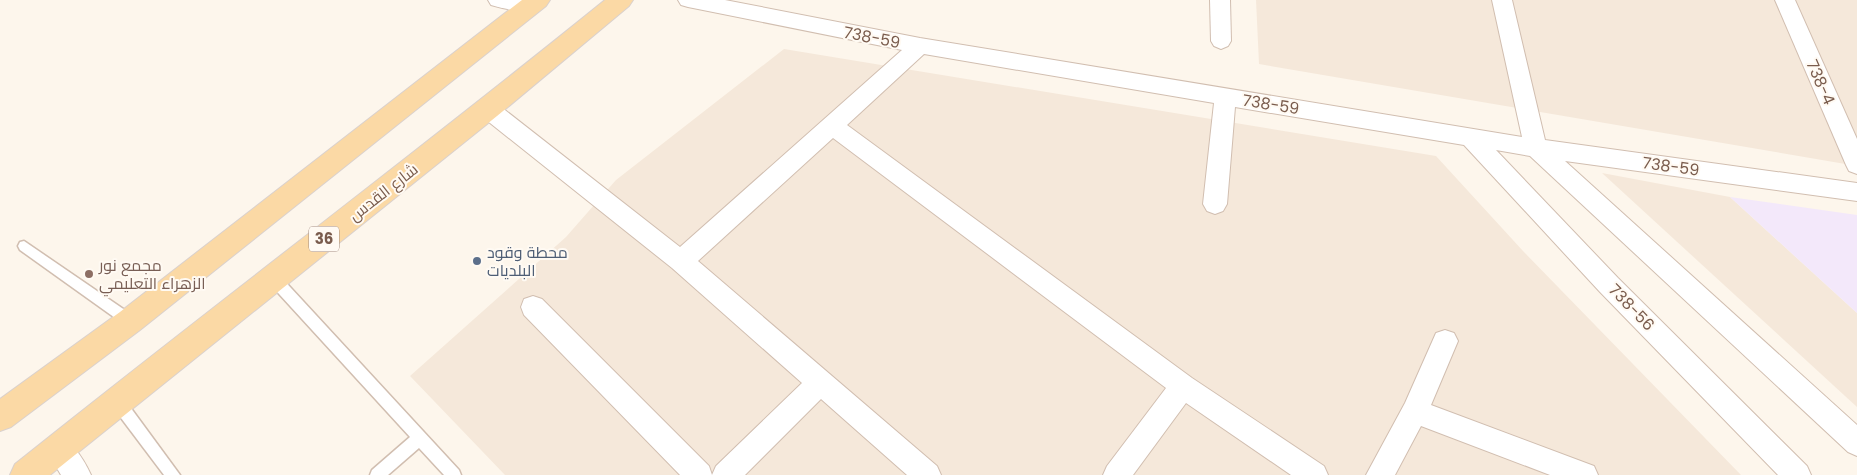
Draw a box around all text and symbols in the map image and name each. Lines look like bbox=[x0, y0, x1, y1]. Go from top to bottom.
street label: 738-59 bbox=[842, 21, 902, 54]
street label: 738-4 bbox=[1800, 56, 1841, 108]
street label: 738-59 bbox=[1241, 89, 1301, 120]
street label: 738-59 bbox=[1641, 151, 1701, 182]
street label: شارع القدس bbox=[344, 158, 423, 227]
road number: 36 bbox=[309, 226, 339, 252]
place label: محطة وقود البلديات bbox=[487, 241, 568, 282]
place label: مجمع نور الزهراء التعليمي bbox=[98, 254, 205, 297]
marker: محطة وقود البلديات bbox=[471, 255, 483, 267]
marker: مجمع نور الزهراء التعليمي bbox=[83, 268, 95, 280]
street label: 738-56 bbox=[1603, 279, 1660, 336]

